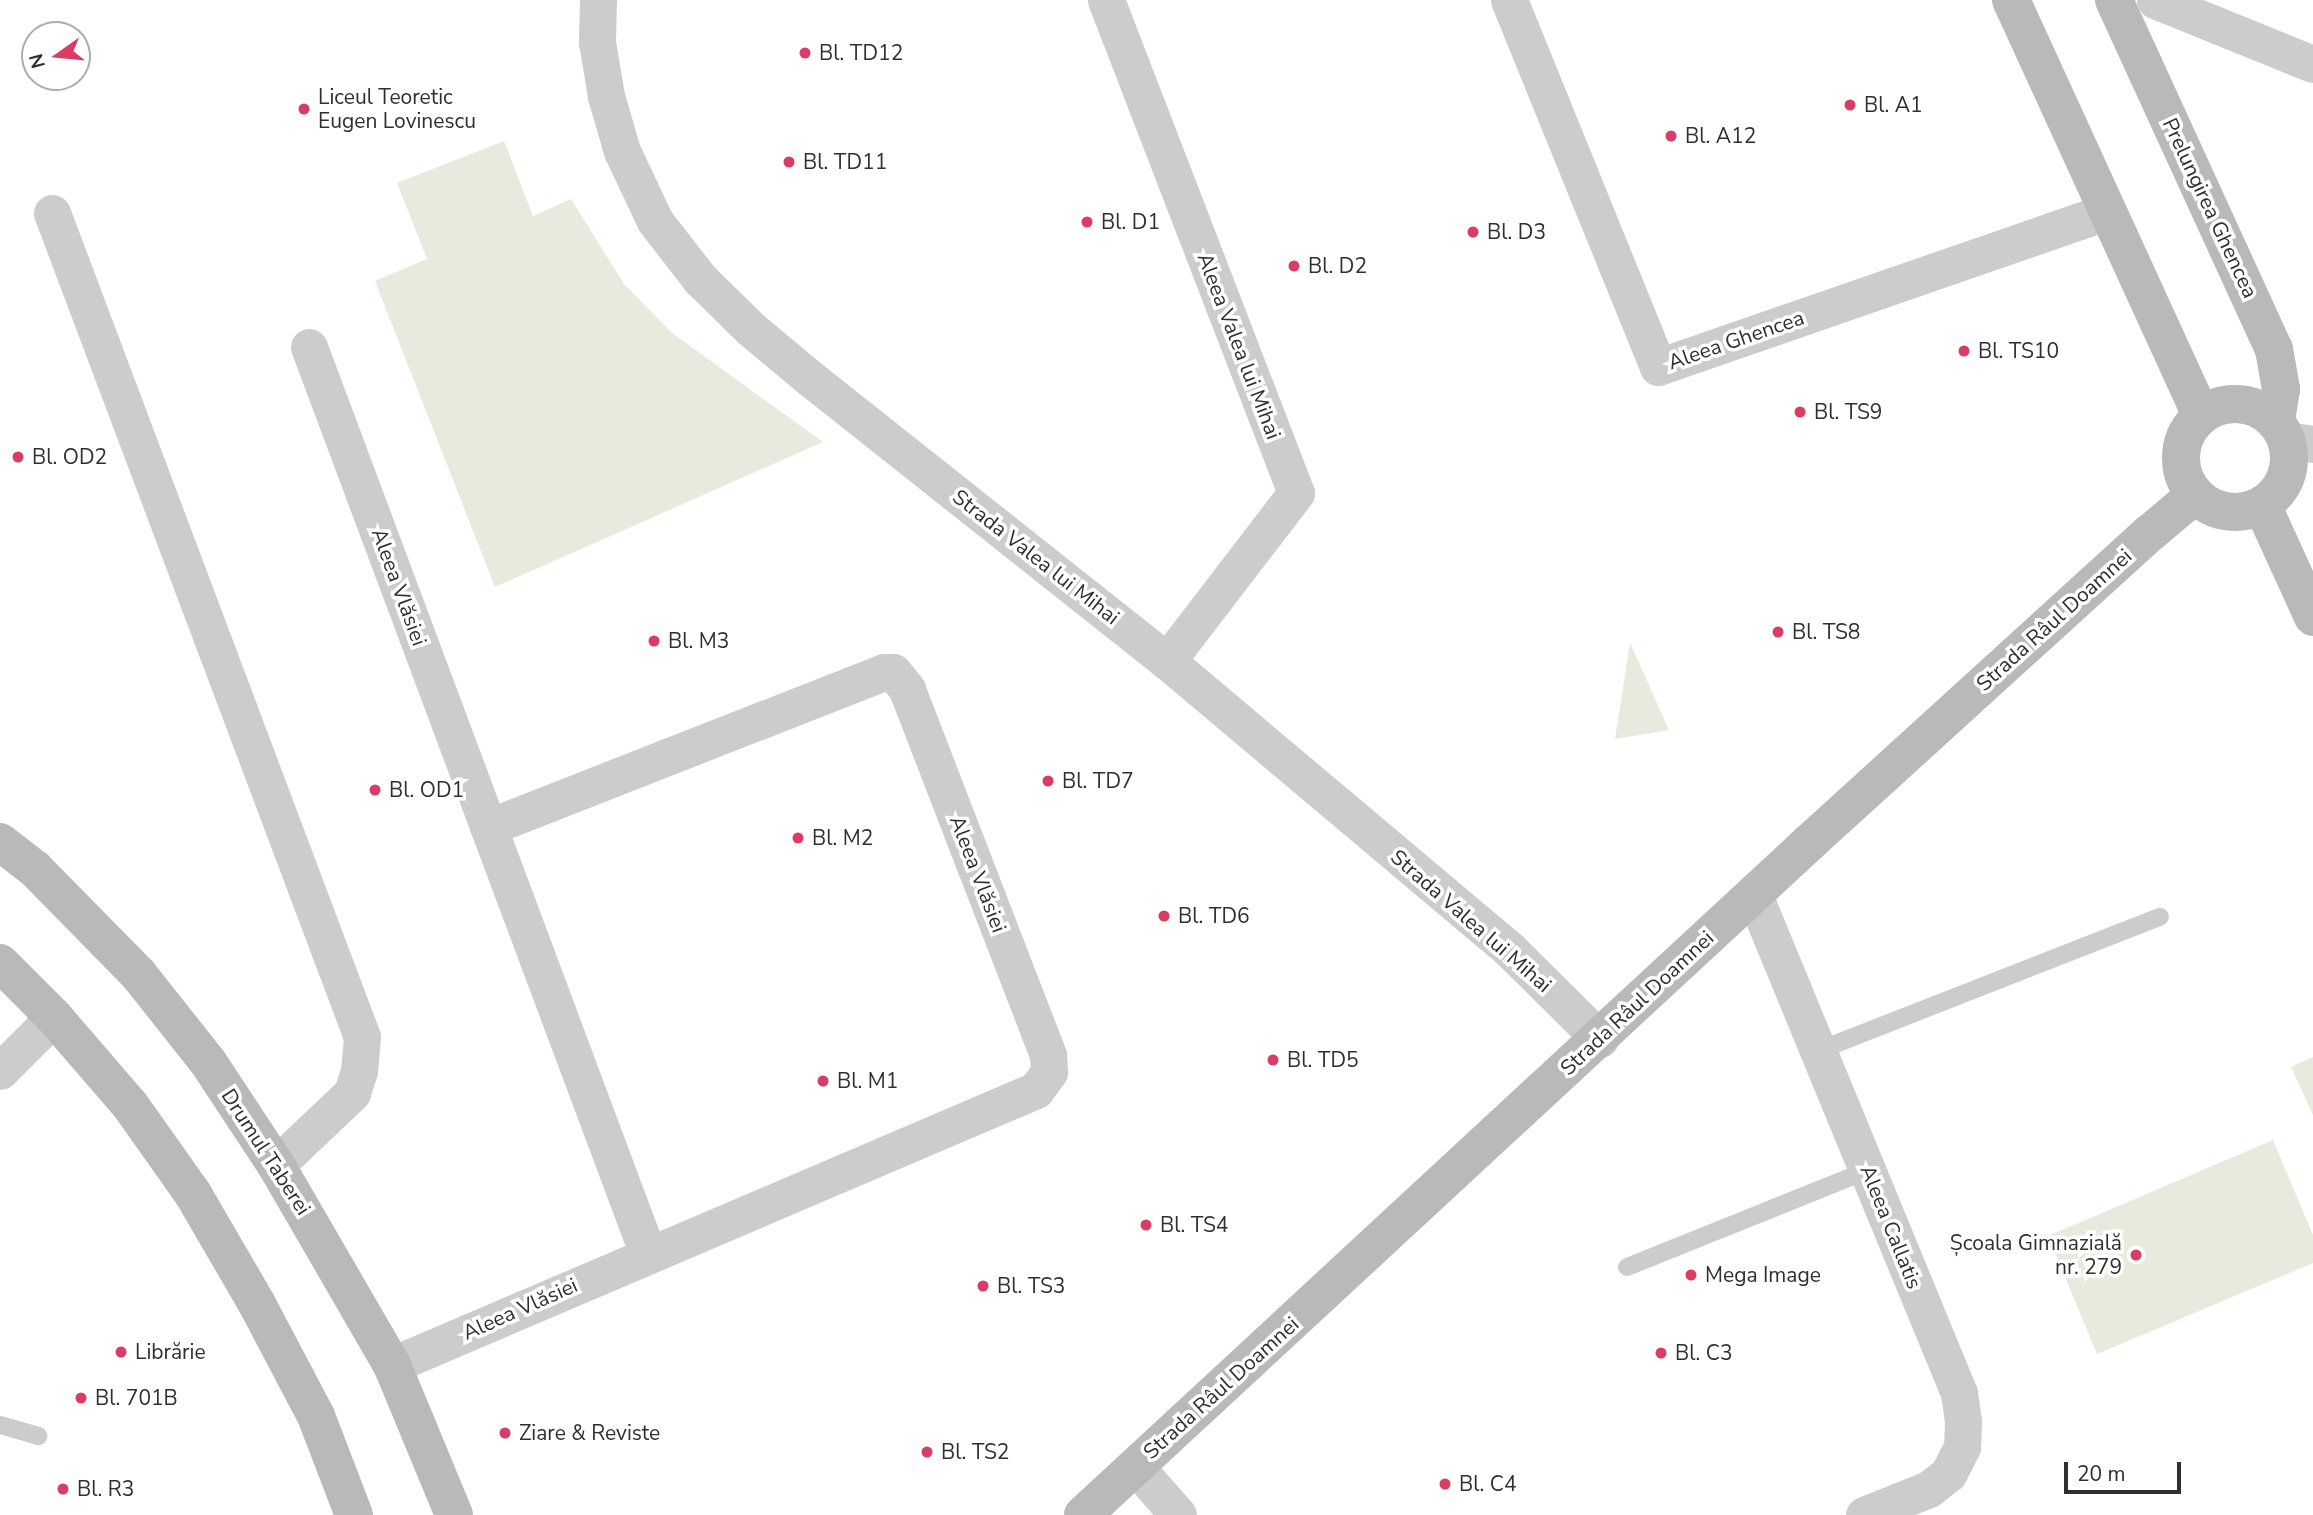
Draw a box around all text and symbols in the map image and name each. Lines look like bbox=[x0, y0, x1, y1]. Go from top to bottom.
north arrow bbox=[21, 21, 91, 91]
place label: Bl. TD12 bbox=[819, 40, 903, 66]
marker: Bl. TD12 bbox=[797, 45, 813, 61]
text: N bbox=[23, 51, 52, 71]
place label: Liceul Teoretic Eugen Lovinescu bbox=[318, 84, 476, 134]
place label: Bl. A1 bbox=[1864, 92, 1923, 118]
marker: Bl. A1 bbox=[1842, 97, 1858, 113]
marker: Liceul Teoretic Eugen Lovinescu bbox=[296, 101, 312, 117]
street label: Prelungirea Ghencea bbox=[2157, 114, 2263, 302]
place label: Bl. A12 bbox=[1685, 123, 1756, 149]
marker: Bl. A12 bbox=[1663, 128, 1679, 144]
place label: Bl. TD11 bbox=[803, 149, 887, 175]
marker: Bl. TD11 bbox=[781, 154, 797, 170]
place label: Bl. D1 bbox=[1101, 209, 1160, 235]
marker: Bl. D1 bbox=[1079, 214, 1095, 230]
place label: Bl. D3 bbox=[1487, 219, 1546, 245]
marker: Bl. D3 bbox=[1465, 224, 1481, 240]
street label: Aleea Valea lui Mihai bbox=[1192, 249, 1286, 443]
place label: Bl. D2 bbox=[1308, 253, 1367, 279]
marker: Bl. D2 bbox=[1286, 258, 1302, 274]
street label: Aleea Ghencea bbox=[1665, 305, 1807, 375]
place label: Bl. TS10 bbox=[1978, 338, 2059, 364]
marker: Bl. TS10 bbox=[1956, 343, 1972, 359]
place label: Bl. TS9 bbox=[1814, 399, 1882, 425]
marker: Bl. TS9 bbox=[1792, 404, 1808, 420]
place label: Bl. OD2 bbox=[32, 444, 107, 470]
marker: Bl. OD2 bbox=[10, 449, 26, 465]
street label: Strada Valea lui Mihai bbox=[948, 484, 1124, 630]
street label: Aleea Vlăsiei bbox=[366, 525, 432, 649]
street label: Strada Râul Doamnei bbox=[1971, 544, 2137, 696]
place label: Bl. TS8 bbox=[1792, 619, 1860, 645]
marker: Bl. TS8 bbox=[1770, 624, 1786, 640]
place label: Bl. M3 bbox=[668, 628, 729, 654]
marker: Bl. M3 bbox=[646, 633, 662, 649]
place label: Bl. TD7 bbox=[1062, 768, 1134, 794]
marker: Bl. TD7 bbox=[1040, 773, 1056, 789]
place label: Bl. OD1 bbox=[389, 777, 464, 803]
marker: Bl. OD1 bbox=[367, 782, 383, 798]
street label: Aleea Vlăsiei bbox=[944, 812, 1012, 936]
place label: Bl. M2 bbox=[812, 825, 873, 851]
marker: Bl. M2 bbox=[790, 830, 806, 846]
street label: Strada Valea lui Mihai bbox=[1385, 844, 1557, 998]
place label: Bl. TD6 bbox=[1178, 903, 1250, 929]
marker: Bl. TD6 bbox=[1156, 908, 1172, 924]
street label: Strada Râul Doamnei bbox=[1555, 925, 1719, 1081]
place label: Bl. TD5 bbox=[1287, 1047, 1359, 1073]
marker: Bl. TD5 bbox=[1265, 1052, 1281, 1068]
place label: Bl. M1 bbox=[837, 1068, 898, 1094]
marker: Bl. M1 bbox=[815, 1073, 831, 1089]
street label: Drumul Taberei bbox=[216, 1084, 316, 1220]
street label: Aleea Callatis bbox=[1855, 1162, 1927, 1292]
place label: Bl. TS4 bbox=[1160, 1212, 1228, 1238]
marker: Bl. TS4 bbox=[1138, 1217, 1154, 1233]
place label: Școala Gimnazială nr. 279 bbox=[1950, 1230, 2122, 1280]
marker: Școala Gimnazială nr. 279 bbox=[2128, 1247, 2144, 1263]
place label: Mega Image bbox=[1705, 1262, 1821, 1288]
marker: Mega Image bbox=[1683, 1267, 1699, 1283]
street label: Aleea Vlăsiei bbox=[459, 1272, 581, 1346]
place label: Bl. TS3 bbox=[997, 1273, 1065, 1299]
marker: Bl. TS3 bbox=[975, 1278, 991, 1294]
street label: Strada Râul Doamnei bbox=[1138, 1312, 1304, 1464]
place label: Librărie bbox=[135, 1339, 206, 1365]
place label: Bl. C3 bbox=[1675, 1340, 1733, 1366]
marker: Librărie bbox=[113, 1344, 129, 1360]
marker: Bl. C3 bbox=[1653, 1345, 1669, 1361]
place label: Bl. 701B bbox=[95, 1385, 178, 1411]
marker: Bl. 701B bbox=[73, 1390, 89, 1406]
place label: Ziare & Reviste bbox=[519, 1420, 660, 1446]
marker: Ziare & Reviste bbox=[497, 1425, 513, 1441]
place label: Bl. TS2 bbox=[941, 1439, 1009, 1465]
marker: Bl. TS2 bbox=[919, 1444, 935, 1460]
scale bar bbox=[2068, 1448, 2185, 1492]
text: 20 m bbox=[2077, 1460, 2126, 1488]
place label: Bl. C4 bbox=[1459, 1471, 1517, 1497]
place label: Bl. R3 bbox=[77, 1476, 134, 1502]
marker: Bl. C4 bbox=[1437, 1476, 1453, 1492]
marker: Bl. R3 bbox=[55, 1481, 71, 1497]

